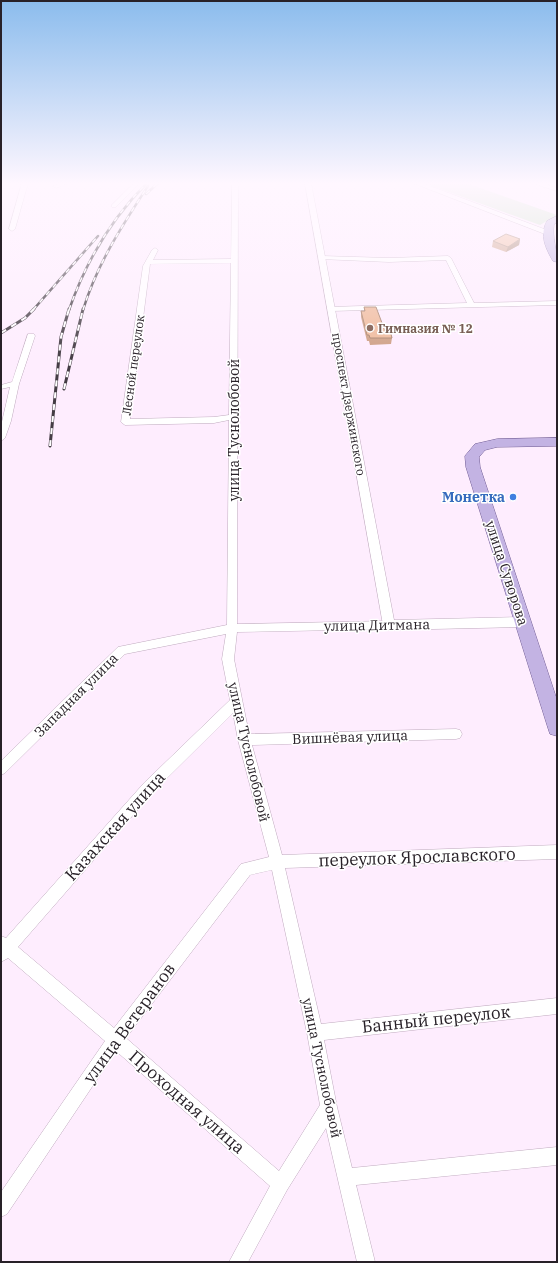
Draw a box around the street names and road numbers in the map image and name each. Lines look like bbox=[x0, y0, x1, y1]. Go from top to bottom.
street label: Лесной переулок bbox=[119, 314, 147, 416]
street label: проспект Дзержинского bbox=[329, 331, 369, 477]
street label: улица Туснолобовой bbox=[225, 359, 243, 501]
street label: улица Суворова bbox=[482, 518, 533, 628]
street label: улица Дитмана bbox=[324, 615, 431, 635]
street label: Западная улица bbox=[30, 649, 122, 741]
street label: улица Туснолобовой bbox=[224, 680, 274, 824]
street label: Вишнёвая улица bbox=[292, 726, 409, 748]
street label: Казахская улица bbox=[60, 767, 170, 885]
street label: переулок Ярославского bbox=[318, 843, 516, 871]
street label: улица Ветеранов bbox=[78, 959, 180, 1087]
street label: улица Туснолобовой bbox=[298, 996, 346, 1140]
street label: Банный переулок bbox=[361, 1000, 511, 1038]
street label: Проходная улица bbox=[124, 1046, 250, 1158]

